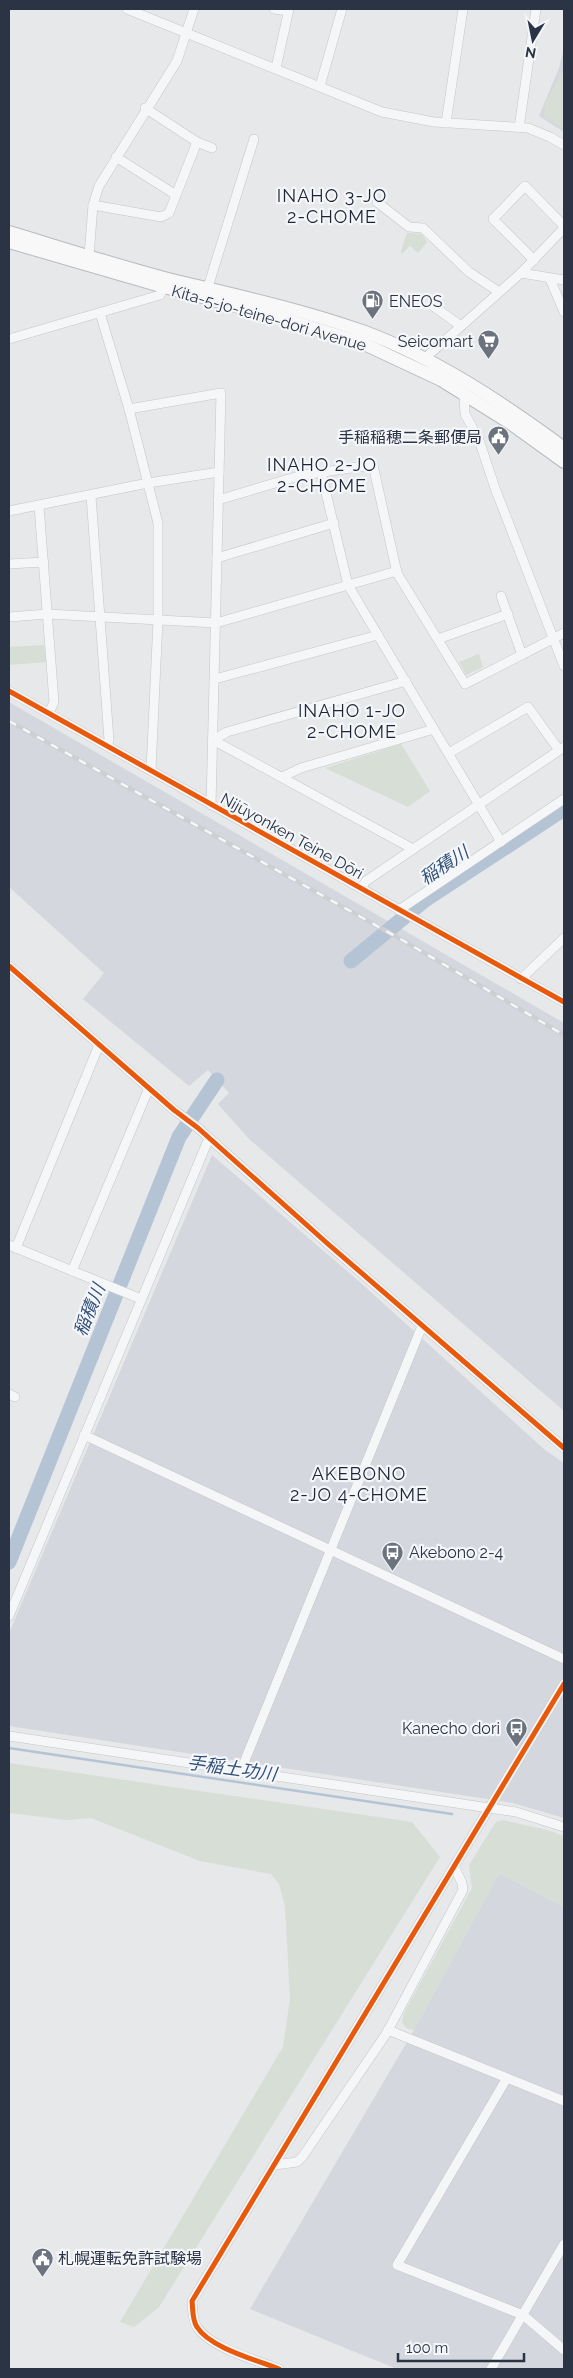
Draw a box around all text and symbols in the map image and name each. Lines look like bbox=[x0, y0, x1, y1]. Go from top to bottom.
north arrow bbox=[508, 15, 558, 65]
text: N bbox=[524, 44, 537, 62]
district label: INAHO 3-JO 2-CHOME bbox=[277, 185, 387, 227]
street label: Kita-5-jo-teine-dori Avenue bbox=[169, 281, 369, 355]
fuel station icon: ENEOS bbox=[361, 289, 385, 320]
place label: ENEOS bbox=[389, 292, 443, 311]
supermarket icon: Seicomart bbox=[477, 329, 501, 360]
place label: Seicomart bbox=[398, 332, 474, 351]
public building icon: 手稲稲穂二条郵便局 bbox=[486, 425, 510, 456]
place label: 手稲稲穂二条郵便局 bbox=[338, 428, 482, 447]
district label: INAHO 2-JO 2-CHOME bbox=[267, 454, 377, 496]
district label: INAHO 1-JO 2-CHOME bbox=[298, 700, 406, 742]
street label: Nijūyonken Teine Dōri bbox=[217, 789, 367, 883]
water label: 稲積川 bbox=[416, 840, 474, 889]
water label: 稲積川 bbox=[69, 1279, 110, 1339]
district label: AKEBONO 2-JO 4-CHOME bbox=[290, 1463, 428, 1505]
bus stop icon: Akebono 2-4 bbox=[381, 1540, 405, 1571]
place label: Akebono 2-4 bbox=[409, 1543, 504, 1562]
bus stop icon: Kanecho dori bbox=[504, 1716, 528, 1747]
place label: Kanecho dori bbox=[402, 1719, 500, 1738]
water label: 手稲土功川 bbox=[186, 1751, 280, 1785]
public building icon: 札幌運転免許試験場 bbox=[30, 2246, 54, 2277]
place label: 札幌運転免許試験場 bbox=[58, 2249, 202, 2268]
scale bar bbox=[398, 2330, 524, 2362]
text: 100 m bbox=[406, 2339, 448, 2357]

